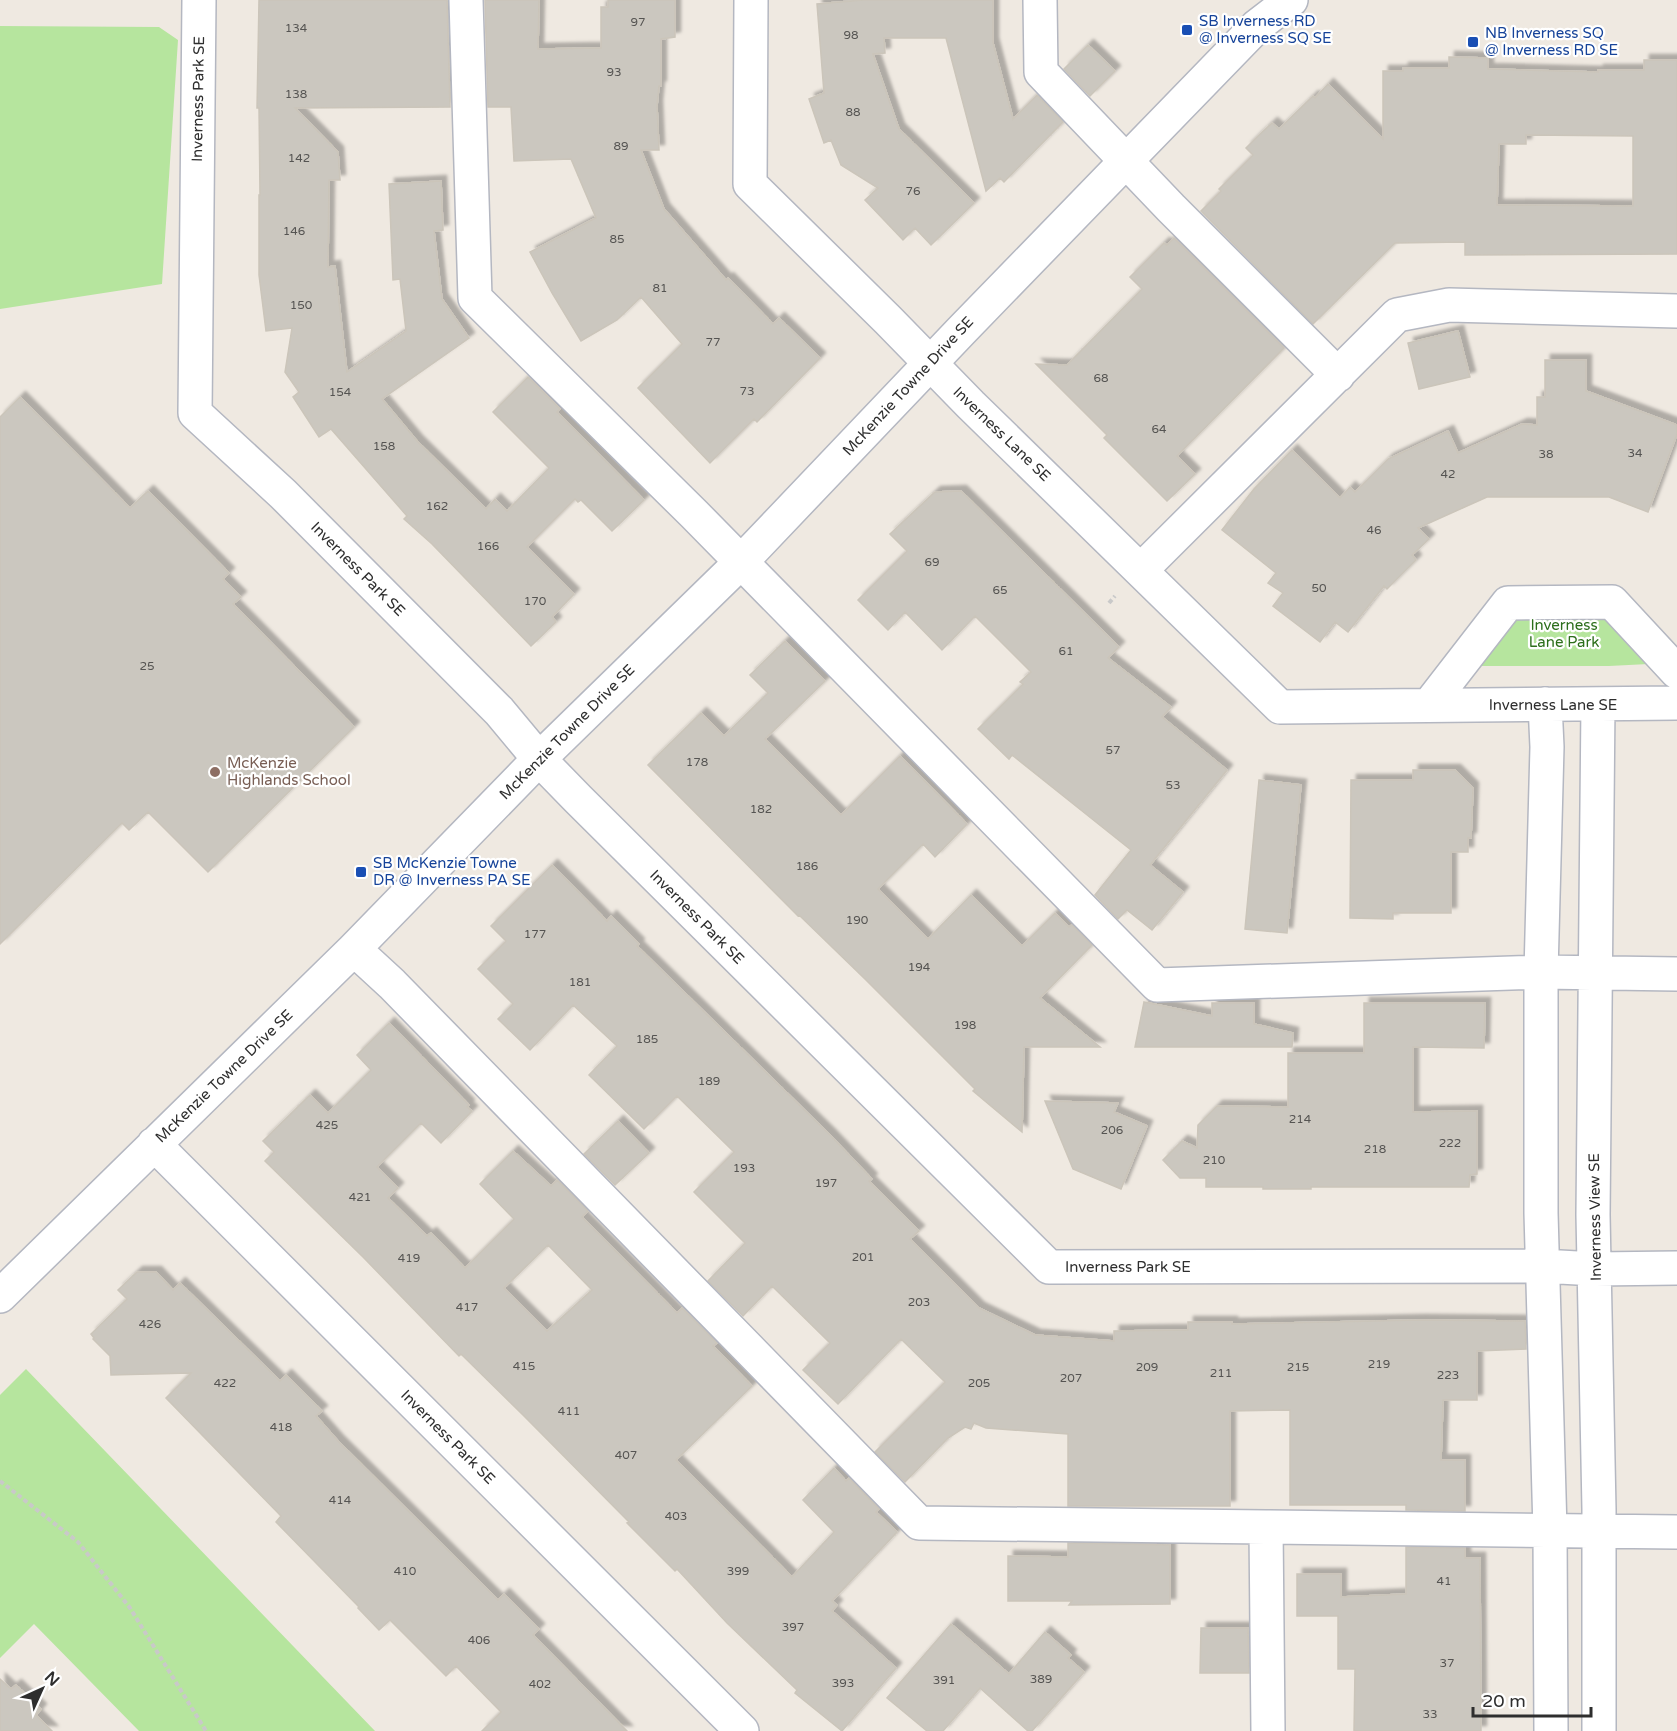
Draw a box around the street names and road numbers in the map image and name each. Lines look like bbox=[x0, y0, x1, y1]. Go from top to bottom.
street label: Inverness Park SE bbox=[188, 36, 208, 162]
street label: McKenzie Towne Drive SE bbox=[839, 313, 977, 459]
street label: Inverness Lane SE bbox=[950, 383, 1054, 485]
street label: Inverness Park SE bbox=[307, 518, 409, 620]
street label: McKenzie Towne Drive SE bbox=[496, 661, 638, 803]
street label: Inverness Lane SE bbox=[1489, 696, 1617, 714]
street label: Inverness Park SE bbox=[646, 866, 748, 968]
street label: McKenzie Towne Drive SE bbox=[152, 1006, 296, 1146]
street label: Inverness View SE bbox=[1585, 1153, 1605, 1281]
street label: Inverness Park SE bbox=[1065, 1258, 1191, 1276]
street label: Inverness Park SE bbox=[397, 1386, 499, 1488]

